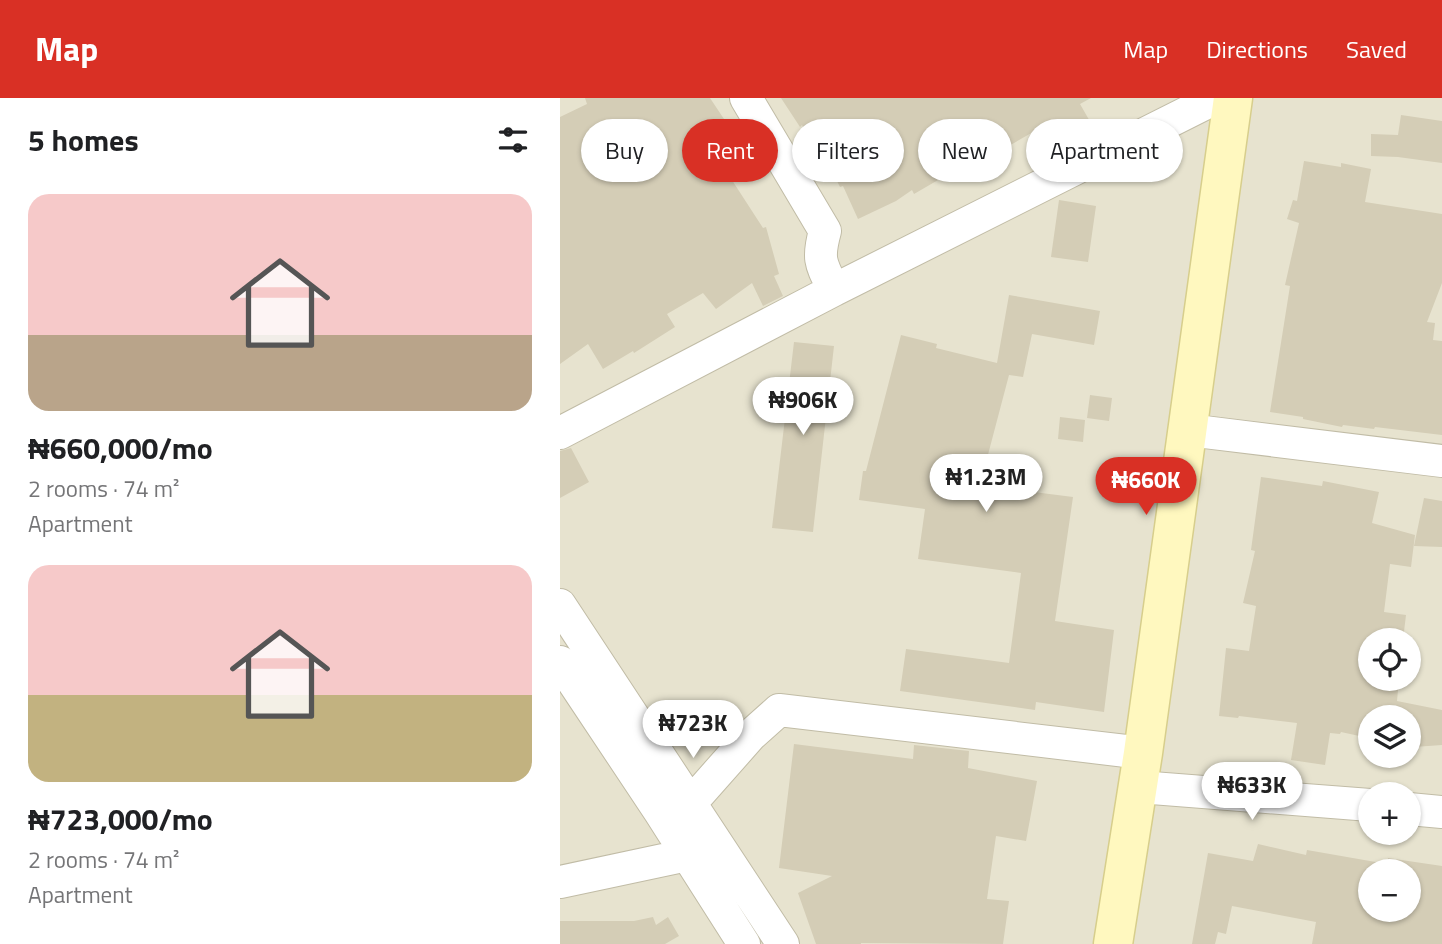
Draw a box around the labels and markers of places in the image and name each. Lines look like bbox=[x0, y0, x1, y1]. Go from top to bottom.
pin: ₦906K bbox=[754, 378, 852, 437]
pin: ₦1.23M bbox=[929, 454, 1043, 514]
pin: ₦660K bbox=[1097, 458, 1195, 517]
pin: ₦723K bbox=[644, 700, 742, 760]
pin: ₦633K bbox=[1203, 762, 1301, 822]

